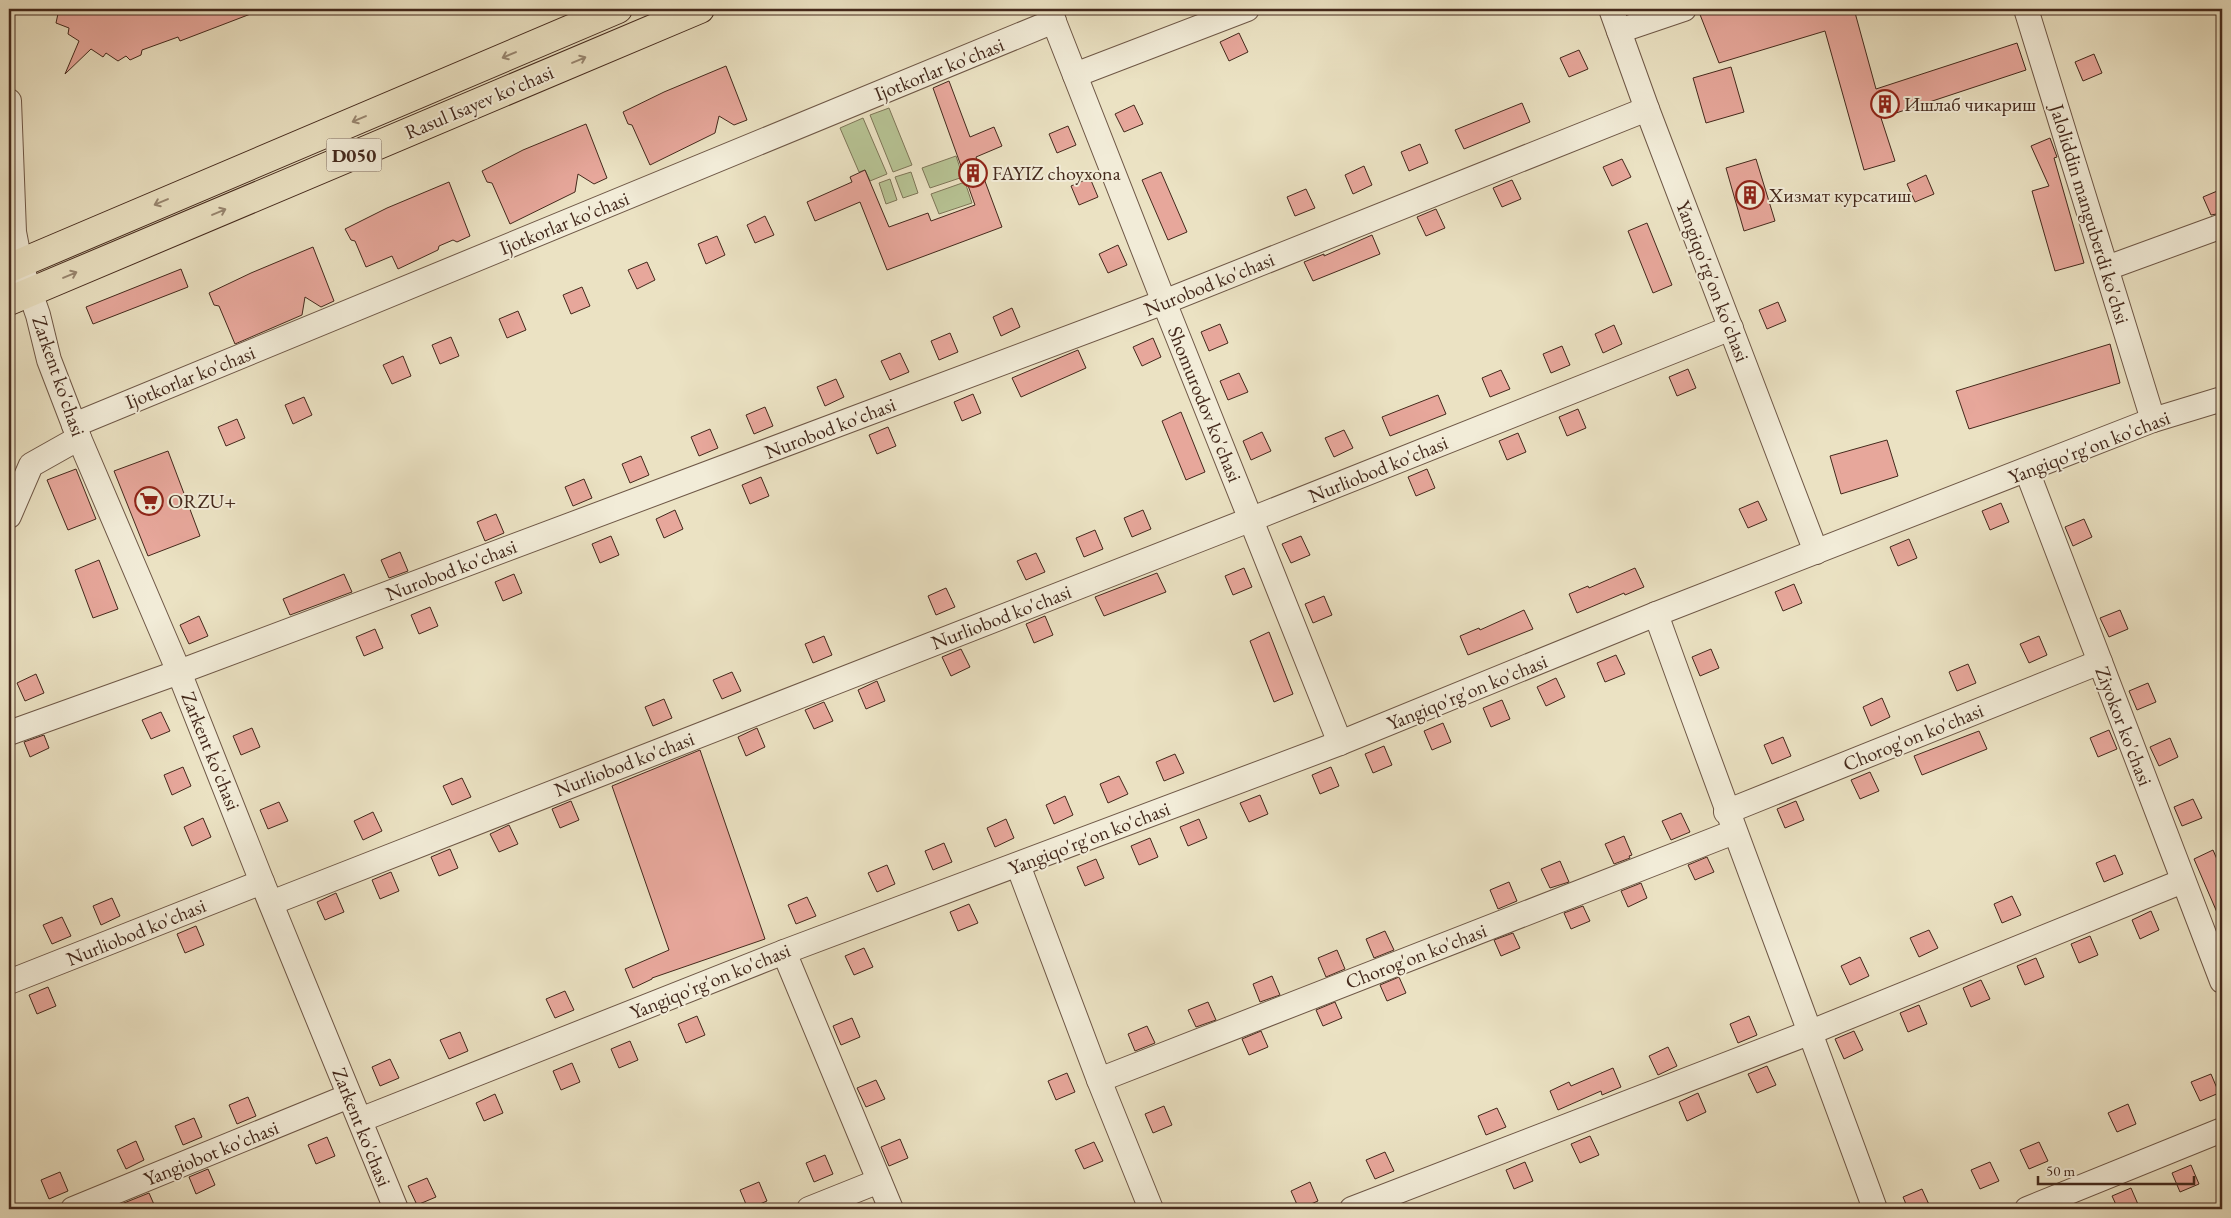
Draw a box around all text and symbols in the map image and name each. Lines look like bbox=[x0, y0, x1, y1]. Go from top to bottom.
street label: Ijotkorlar ko'chasi bbox=[870, 31, 1008, 107]
one-way arrow bbox=[502, 51, 517, 61]
one-way arrow bbox=[571, 55, 586, 64]
street label: Rasul Isayev ko'chasi bbox=[401, 59, 557, 145]
building icon: Ишлаб чикариш bbox=[1870, 89, 1900, 119]
place label: Ишлаб чикариш bbox=[1904, 91, 2036, 117]
street label: Jaloliddin manguberdi ko'chsi bbox=[2044, 99, 2136, 327]
one-way arrow bbox=[352, 114, 367, 124]
road number: D050 bbox=[326, 138, 382, 172]
building icon: FAYIZ choyxona bbox=[958, 158, 988, 188]
place label: FAYIZ choyxona bbox=[992, 160, 1121, 186]
building icon: Хизмат курсатиш bbox=[1735, 180, 1765, 210]
place label: Хизмат курсатиш bbox=[1768, 182, 1911, 208]
street label: Ijotkorlar ko'chasi bbox=[495, 185, 633, 261]
street label: Yangiqo'rg'on ko'chasi bbox=[1670, 197, 1756, 366]
one-way arrow bbox=[154, 198, 169, 208]
one-way arrow bbox=[212, 206, 227, 215]
street label: Nurobod ko'chasi bbox=[1140, 246, 1278, 322]
one-way arrow bbox=[62, 270, 77, 279]
street label: Zarkent ko'chasi bbox=[26, 312, 92, 440]
street label: Shomurodov ko'chasi bbox=[1162, 322, 1248, 486]
street label: Ijotkorlar ko'chasi bbox=[121, 339, 259, 415]
street label: Nurobod ko'chasi bbox=[761, 391, 899, 465]
street label: Yangiqo'rg'on ko'chasi bbox=[2005, 404, 2174, 490]
street label: Nurliobod ko'chasi bbox=[1304, 429, 1452, 509]
supermarket icon: ORZU+ bbox=[134, 486, 164, 516]
place label: ORZU+ bbox=[168, 488, 236, 514]
street label: Nurobod ko'chasi bbox=[382, 533, 520, 607]
street label: Nurliobod ko'chasi bbox=[927, 578, 1075, 656]
street label: Yangiqo'rg'on ko'chasi bbox=[1383, 648, 1551, 736]
street label: Ziyokor ko'chasi bbox=[2089, 663, 2159, 789]
street label: Zarkent ko'chasi bbox=[175, 688, 247, 814]
street label: Chorog'on ko'chasi bbox=[1839, 697, 1987, 777]
street label: Nurliobod ko'chasi bbox=[550, 725, 698, 803]
street label: Yangiqo'rg'on ko'chasi bbox=[1005, 795, 1174, 881]
street label: Nurliobod ko'chasi bbox=[62, 892, 210, 972]
street label: Chorog'on ko'chasi bbox=[1342, 917, 1490, 995]
street label: Yangiqo'rg'on ko'chasi bbox=[626, 937, 794, 1025]
street label: Zarkent ko'chasi bbox=[326, 1064, 398, 1190]
street label: Yangiobot ko'chasi bbox=[140, 1114, 282, 1192]
scale bar bbox=[2038, 1153, 2195, 1185]
text: 50 m bbox=[2046, 1161, 2075, 1180]

